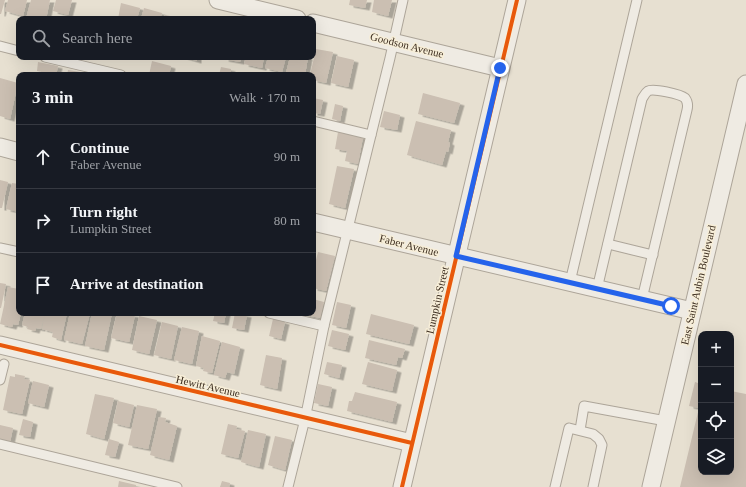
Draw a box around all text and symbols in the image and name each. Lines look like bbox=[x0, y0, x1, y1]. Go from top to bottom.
search box bbox=[16, 16, 316, 60]
icon: search bbox=[30, 27, 52, 49]
text: Search here bbox=[62, 30, 132, 46]
street label: Goodson Avenue bbox=[369, 30, 445, 60]
route end bbox=[491, 59, 509, 77]
text: 3 min bbox=[32, 88, 73, 107]
text: Walk · 170 m bbox=[229, 90, 300, 105]
text: Continue bbox=[70, 140, 129, 156]
icon: ahead bbox=[32, 146, 54, 168]
text: 90 m bbox=[274, 149, 300, 164]
text: Faber Avenue bbox=[70, 157, 142, 172]
text: Turn right bbox=[70, 204, 137, 220]
icon: right bbox=[32, 210, 54, 232]
text: 80 m bbox=[274, 213, 300, 228]
text: Lumpkin Street bbox=[70, 221, 151, 236]
street label: East Saint Aubin Boulevard bbox=[678, 223, 718, 346]
street label: Faber Avenue bbox=[378, 232, 440, 258]
street label: Lumpkin Street bbox=[423, 265, 451, 335]
icon: arrive bbox=[32, 274, 54, 296]
text: Arrive at destination bbox=[70, 276, 203, 292]
route start bbox=[662, 297, 680, 315]
map controls bbox=[698, 331, 734, 475]
button: + bbox=[698, 331, 734, 367]
button: − bbox=[698, 367, 734, 403]
street label: Hewitt Avenue bbox=[175, 373, 241, 399]
button: locate bbox=[698, 403, 734, 439]
button: layers bbox=[698, 439, 734, 475]

